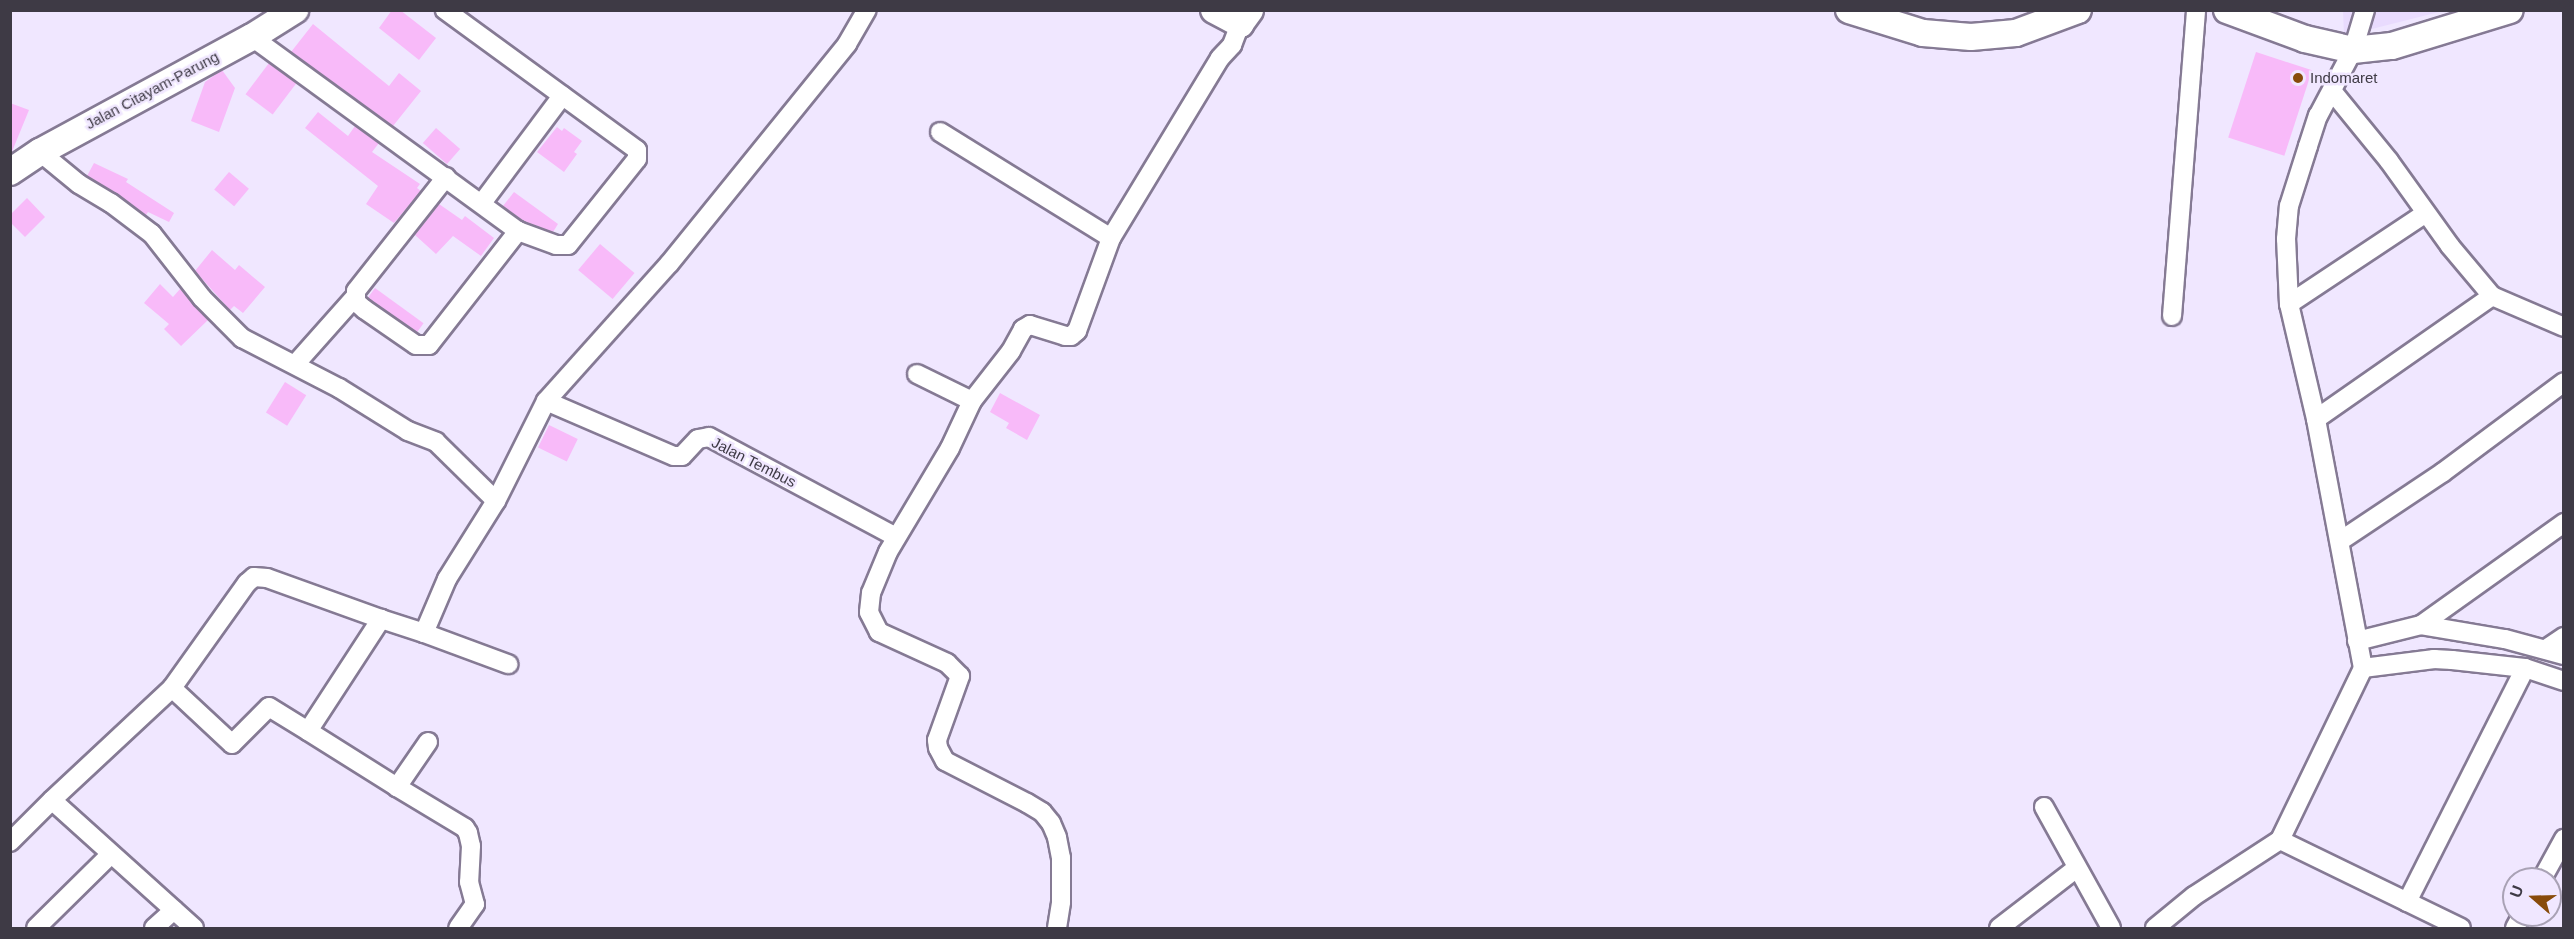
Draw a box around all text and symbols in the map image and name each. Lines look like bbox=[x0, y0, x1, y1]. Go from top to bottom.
street label: Jalan Citayam-Parung bbox=[82, 47, 222, 133]
place label: Indomaret bbox=[2310, 69, 2378, 87]
marker: Indomaret bbox=[2291, 71, 2305, 85]
street label: Jalan Tembus bbox=[709, 433, 799, 491]
north arrow bbox=[2502, 867, 2562, 927]
text: U bbox=[2507, 883, 2526, 900]

